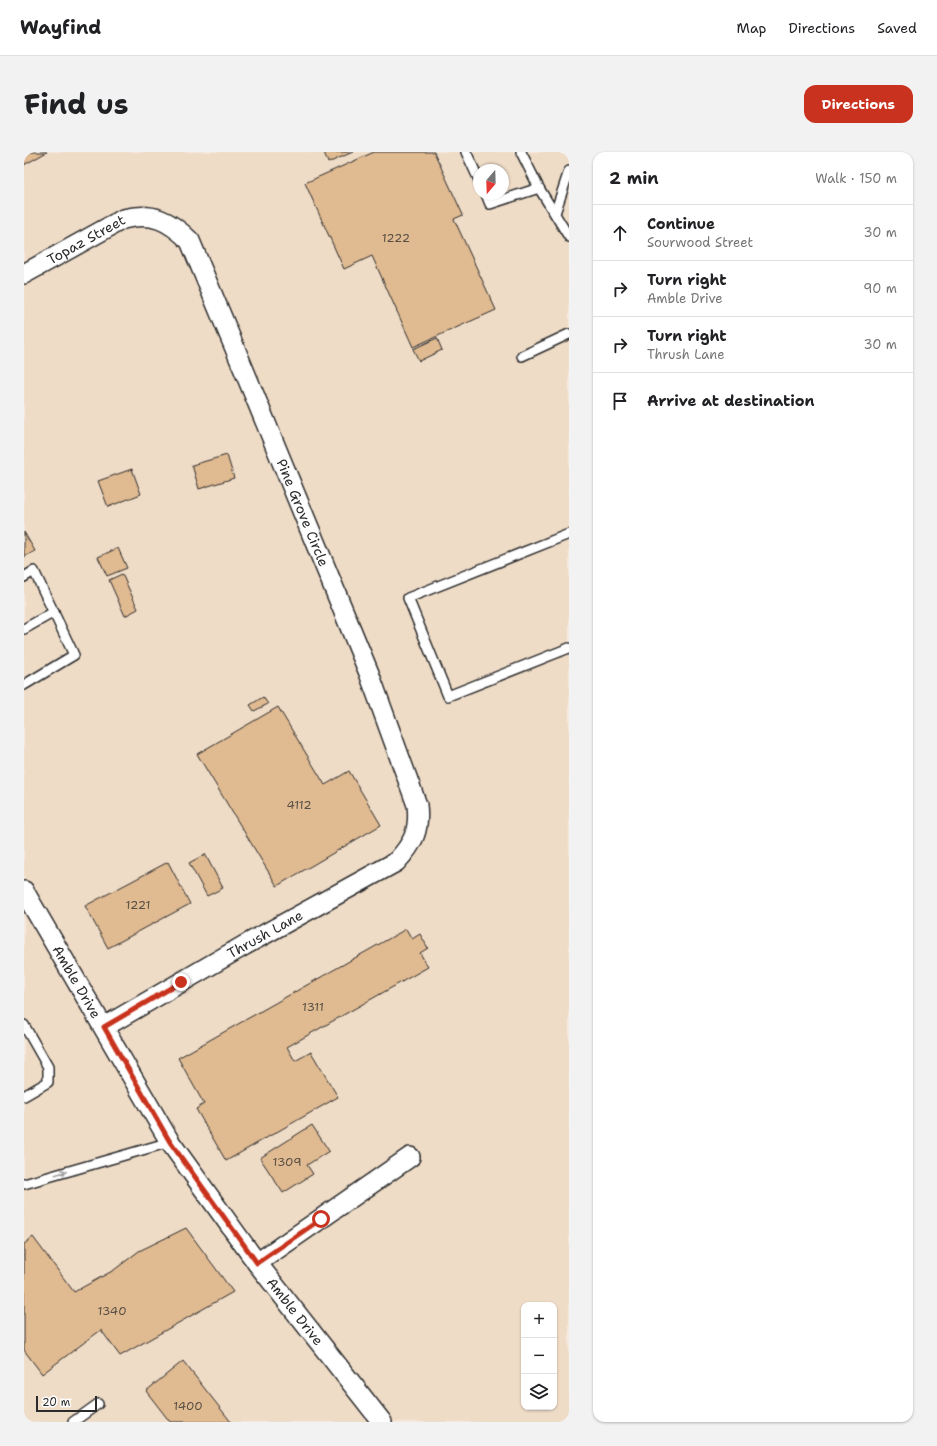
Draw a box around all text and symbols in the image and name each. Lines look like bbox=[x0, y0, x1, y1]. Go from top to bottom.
text: Wayfind bbox=[20, 15, 101, 40]
text: Map bbox=[737, 19, 767, 37]
text: Directions bbox=[789, 19, 855, 37]
text: Saved bbox=[877, 19, 917, 37]
text: Find us bbox=[24, 85, 129, 123]
button: Directions bbox=[804, 85, 913, 123]
north arrow bbox=[473, 164, 509, 200]
text: 2 min bbox=[609, 167, 659, 189]
text: Walk · 150 m bbox=[815, 170, 897, 187]
street label: Topaz Street bbox=[44, 211, 128, 268]
text: Continue bbox=[647, 214, 715, 234]
icon: ahead bbox=[609, 222, 631, 244]
text: 30 m bbox=[863, 224, 897, 241]
house number: 1222 bbox=[382, 230, 410, 246]
text: Sourwood Street bbox=[647, 234, 753, 251]
text: Turn right bbox=[647, 270, 727, 290]
icon: right bbox=[609, 278, 631, 300]
text: 90 m bbox=[863, 280, 897, 297]
text: Amble Drive bbox=[647, 290, 723, 307]
text: Turn right bbox=[647, 326, 727, 346]
icon: right bbox=[609, 334, 631, 356]
text: 30 m bbox=[863, 336, 897, 353]
text: Thrush Lane bbox=[647, 346, 725, 363]
icon: arrive bbox=[609, 390, 631, 412]
text: Arrive at destination bbox=[647, 391, 815, 411]
street label: Pine Grove Circle bbox=[273, 456, 333, 569]
house number: 4112 bbox=[286, 797, 312, 813]
house number: 1221 bbox=[125, 897, 151, 913]
street label: Thrush Lane bbox=[224, 906, 306, 962]
street label: Amble Drive bbox=[48, 942, 105, 1022]
route end bbox=[172, 973, 190, 991]
house number: 1311 bbox=[302, 999, 324, 1015]
house number: 1309 bbox=[272, 1154, 302, 1170]
one-way arrow bbox=[55, 1169, 68, 1176]
route start bbox=[312, 1210, 330, 1228]
street label: Amble Drive bbox=[263, 1274, 327, 1349]
map controls bbox=[521, 1302, 557, 1410]
button: + bbox=[521, 1302, 557, 1338]
house number: 1340 bbox=[97, 1303, 127, 1319]
button: − bbox=[521, 1338, 557, 1374]
button: layers bbox=[521, 1374, 557, 1410]
scale bar bbox=[36, 1394, 97, 1413]
text: 20 m bbox=[42, 1395, 70, 1410]
house number: 1400 bbox=[173, 1398, 203, 1414]

